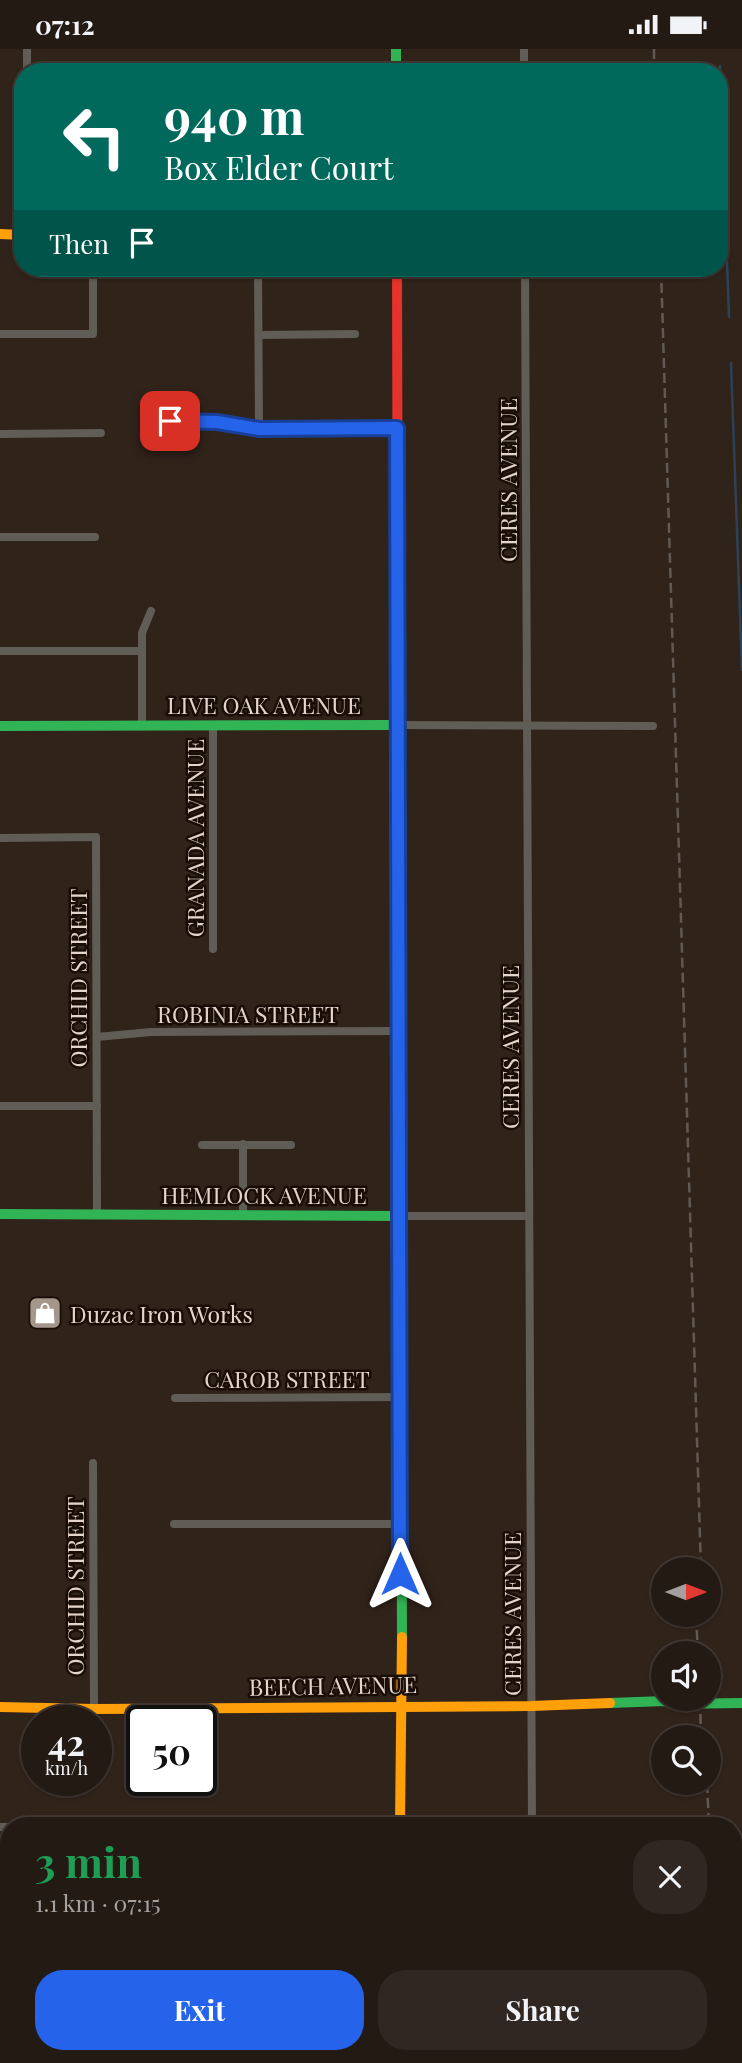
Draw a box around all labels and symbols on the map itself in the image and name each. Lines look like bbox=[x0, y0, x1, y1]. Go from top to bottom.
pin bbox=[140, 391, 200, 451]
street label: CERES AVENUE bbox=[492, 398, 523, 562]
street label: LIVE OAK AVENUE bbox=[167, 689, 361, 720]
street label: GRANADA AVENUE bbox=[179, 739, 210, 937]
street label: ORCHID STREET bbox=[62, 888, 93, 1068]
street label: CERES AVENUE bbox=[494, 965, 525, 1129]
street label: ROBINIA STREET bbox=[157, 998, 339, 1029]
street label: HEMLOCK AVENUE bbox=[161, 1179, 367, 1210]
shop icon: Duzac Iron Works bbox=[26, 1294, 64, 1332]
place label: Duzac Iron Works bbox=[70, 1298, 253, 1329]
street label: CAROB STREET bbox=[204, 1363, 370, 1394]
street label: ORCHID STREET bbox=[59, 1496, 90, 1676]
street label: CERES AVENUE bbox=[496, 1532, 527, 1696]
position arrow bbox=[363, 1537, 437, 1611]
north arrow bbox=[651, 1557, 721, 1627]
street label: BEECH AVENUE bbox=[249, 1668, 417, 1702]
speed limit sign: 50 bbox=[126, 1705, 217, 1796]

